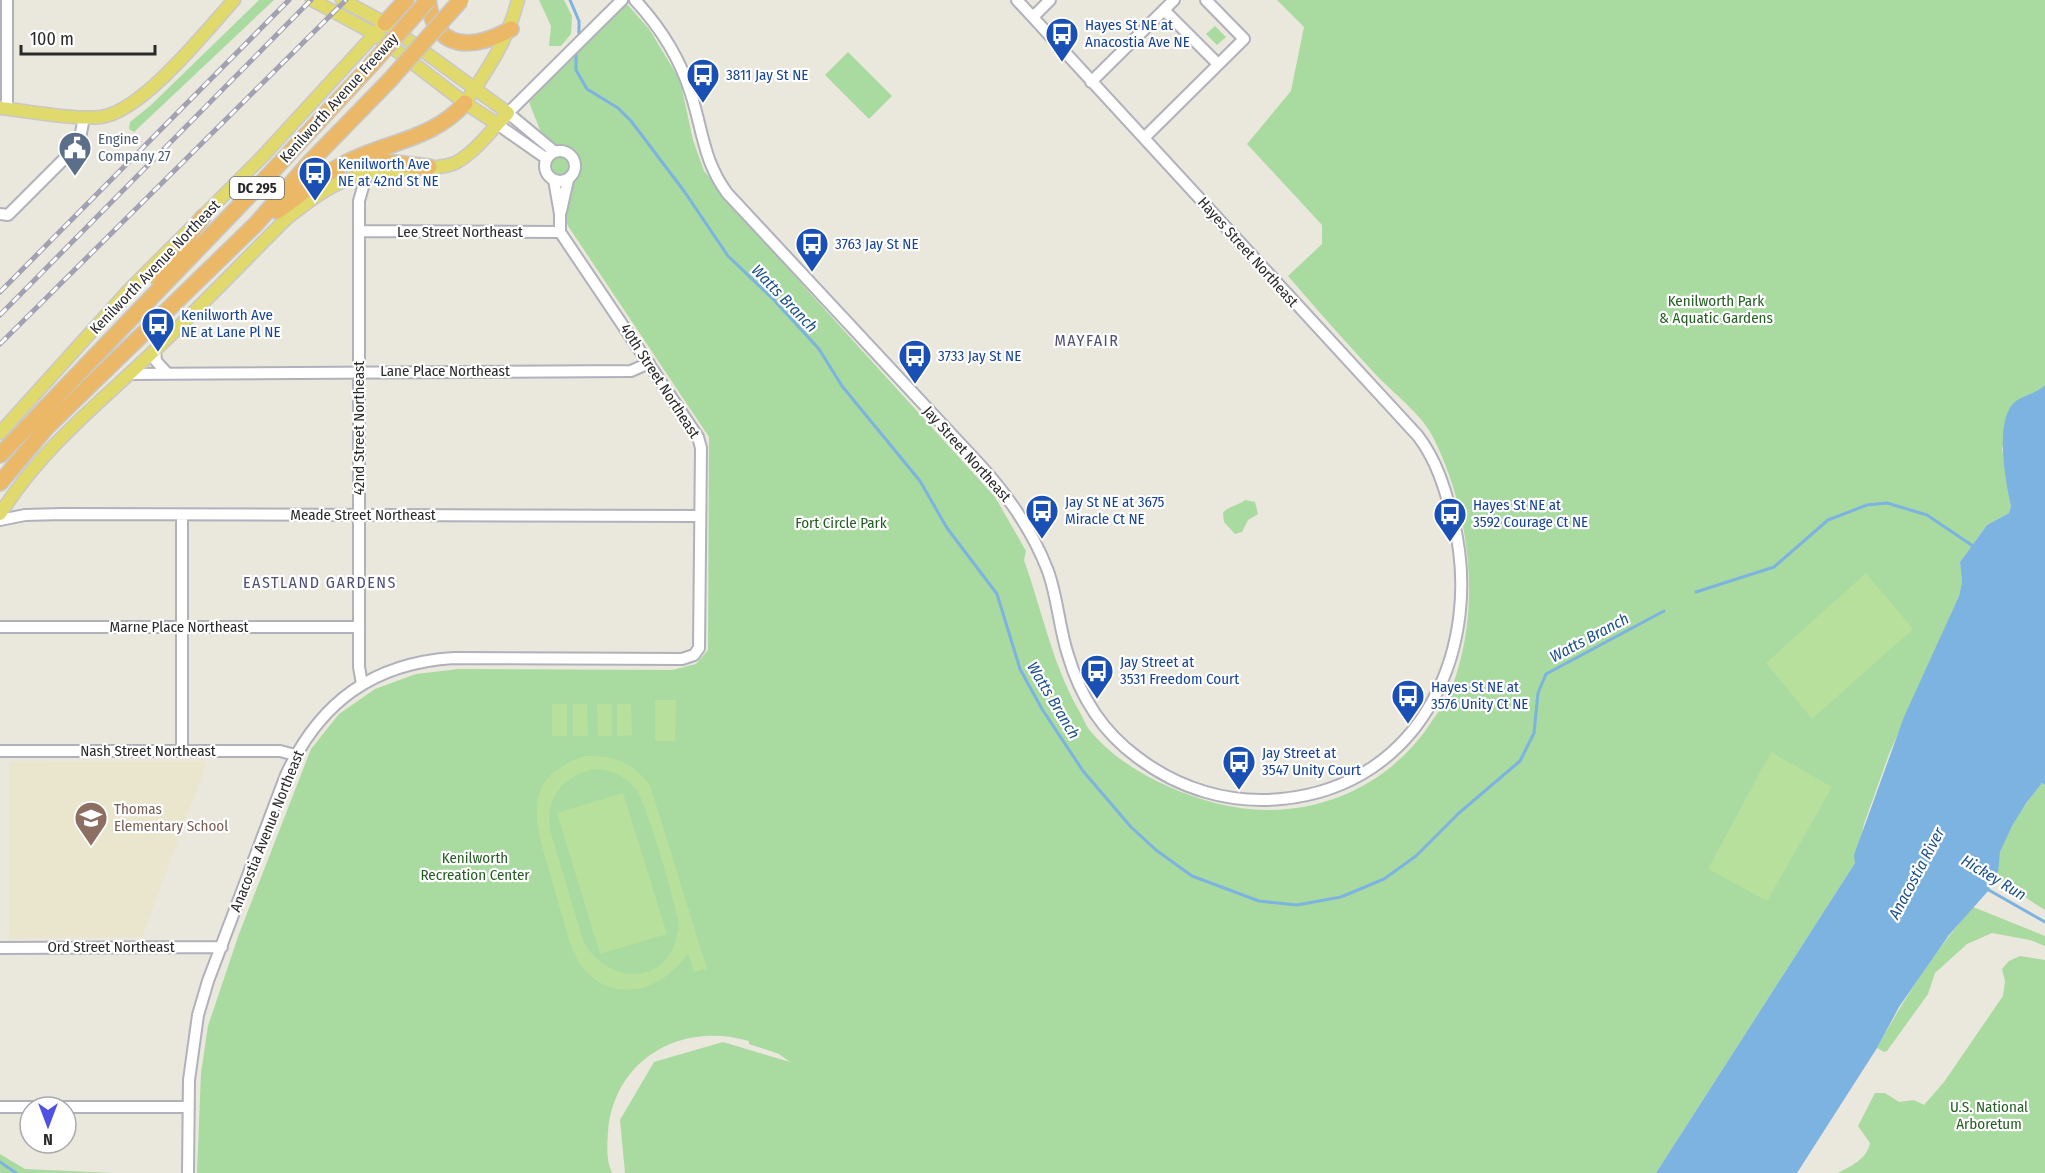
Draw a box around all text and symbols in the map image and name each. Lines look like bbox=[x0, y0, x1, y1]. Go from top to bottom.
bus stop icon: Hayes St NE at Anacostia Ave NE bbox=[1044, 16, 1080, 63]
place label: Hayes St NE at Anacostia Ave NE bbox=[1085, 16, 1190, 51]
scale bar bbox=[21, 18, 154, 56]
text: 100 m bbox=[30, 28, 74, 50]
street label: Kenilworth Avenue Freeway bbox=[276, 29, 402, 166]
bus stop icon: 3811 Jay St NE bbox=[685, 57, 721, 104]
place label: 3811 Jay St NE bbox=[726, 66, 808, 84]
public building icon: Engine Company 27 bbox=[57, 130, 93, 177]
place label: Engine Company 27 bbox=[98, 130, 171, 165]
bus stop icon: Kenilworth Ave NE at 42nd St NE bbox=[297, 155, 333, 202]
place label: Kenilworth Ave NE at 42nd St NE bbox=[338, 155, 439, 190]
road number: DC 295 bbox=[230, 177, 284, 199]
street label: Hayes Street Northeast bbox=[1194, 193, 1302, 311]
street label: Kenilworth Avenue Northeast bbox=[86, 196, 224, 338]
street label: Lee Street Northeast bbox=[397, 223, 523, 241]
bus stop icon: 3763 Jay St NE bbox=[794, 226, 830, 273]
place label: 3763 Jay St NE bbox=[835, 235, 918, 253]
water label: Watts Branch bbox=[748, 261, 822, 336]
park label: Kenilworth Park & Aquatic Gardens bbox=[1659, 292, 1773, 327]
bus stop icon: Kenilworth Ave NE at Lane Pl NE bbox=[140, 306, 176, 353]
place label: Kenilworth Ave NE at Lane Pl NE bbox=[181, 306, 281, 341]
street label: 40th Street Northeast bbox=[616, 320, 704, 442]
district label: MAYFAIR bbox=[1054, 331, 1120, 350]
bus stop icon: 3733 Jay St NE bbox=[897, 338, 933, 385]
place label: 3733 Jay St NE bbox=[938, 347, 1021, 365]
street label: 42nd Street Northeast bbox=[350, 361, 368, 495]
street label: Lane Place Northeast bbox=[380, 362, 510, 380]
street label: Jay Street Northeast bbox=[919, 402, 1015, 506]
bus stop icon: Jay St NE at 3675 Miracle Ct NE bbox=[1024, 493, 1060, 540]
place label: Jay St NE at 3675 Miracle Ct NE bbox=[1065, 493, 1165, 528]
bus stop icon: Hayes St NE at 3592 Courage Ct NE bbox=[1432, 496, 1468, 543]
place label: Hayes St NE at 3592 Courage Ct NE bbox=[1473, 496, 1588, 531]
street label: Meade Street Northeast bbox=[290, 506, 436, 524]
park label: Fort Circle Park bbox=[795, 514, 887, 532]
district label: EASTLAND GARDENS bbox=[243, 573, 397, 592]
water label: Watts Branch bbox=[1547, 609, 1632, 666]
street label: Marne Place Northeast bbox=[110, 618, 249, 636]
bus stop icon: Jay Street at 3531 Freedom Court bbox=[1079, 653, 1115, 700]
place label: Jay Street at 3531 Freedom Court bbox=[1120, 653, 1239, 688]
water label: Watts Branch bbox=[1023, 658, 1084, 742]
bus stop icon: Hayes St NE at 3576 Unity Ct NE bbox=[1390, 678, 1426, 725]
place label: Hayes St NE at 3576 Unity Ct NE bbox=[1431, 678, 1528, 713]
street label: Nash Street Northeast bbox=[80, 742, 216, 760]
bus stop icon: Jay Street at 3547 Unity Court bbox=[1221, 744, 1257, 791]
place label: Jay Street at 3547 Unity Court bbox=[1262, 744, 1361, 779]
street label: Anacostia Avenue Northeast bbox=[226, 748, 308, 914]
school or university icon: Thomas Elementary School bbox=[73, 800, 109, 847]
place label: Thomas Elementary School bbox=[114, 800, 228, 835]
water label: Anacostia River bbox=[1884, 824, 1949, 923]
park label: Kenilworth Recreation Center bbox=[420, 849, 530, 884]
water label: Hickey Run bbox=[1958, 851, 2030, 904]
street label: Ord Street Northeast bbox=[47, 938, 175, 956]
north arrow bbox=[18, 1095, 78, 1155]
park label: U.S. National Arboretum bbox=[1950, 1098, 2028, 1133]
text: N bbox=[43, 1130, 53, 1149]

